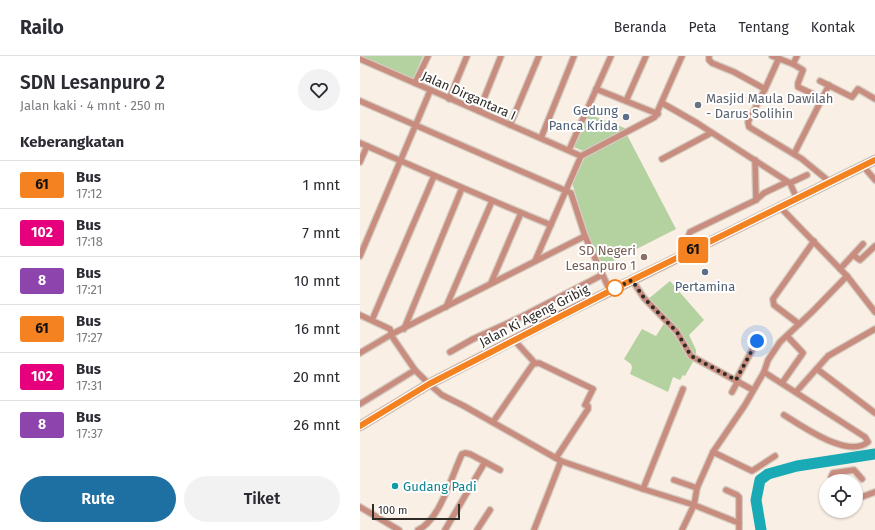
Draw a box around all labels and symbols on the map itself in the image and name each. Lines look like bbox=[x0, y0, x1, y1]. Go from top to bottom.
street label: Jalan Dirgantara I bbox=[419, 68, 518, 123]
place label: Masjid Maula Dawilah - Darus Solihin bbox=[706, 91, 833, 121]
marker: Masjid Maula Dawilah - Darus Solihin bbox=[693, 100, 703, 110]
place label: Gedung Panca Krida bbox=[549, 103, 618, 133]
marker: Gedung Panca Krida bbox=[621, 112, 631, 122]
line badge: 61 bbox=[675, 237, 711, 263]
place label: SD Negeri Lesanpuro 1 bbox=[566, 243, 636, 273]
marker: SD Negeri Lesanpuro 1 bbox=[639, 252, 649, 262]
marker: Pertamina bbox=[700, 267, 710, 277]
unlabelled marker bbox=[606, 279, 624, 297]
place label: Pertamina bbox=[675, 279, 735, 294]
street label: Jalan Ki Ageng Gribig bbox=[477, 281, 592, 350]
your location bbox=[747, 331, 767, 351]
place label: Gudang Padi bbox=[403, 479, 477, 494]
marker: Gudang Padi bbox=[390, 481, 400, 491]
scale bar bbox=[372, 502, 460, 521]

